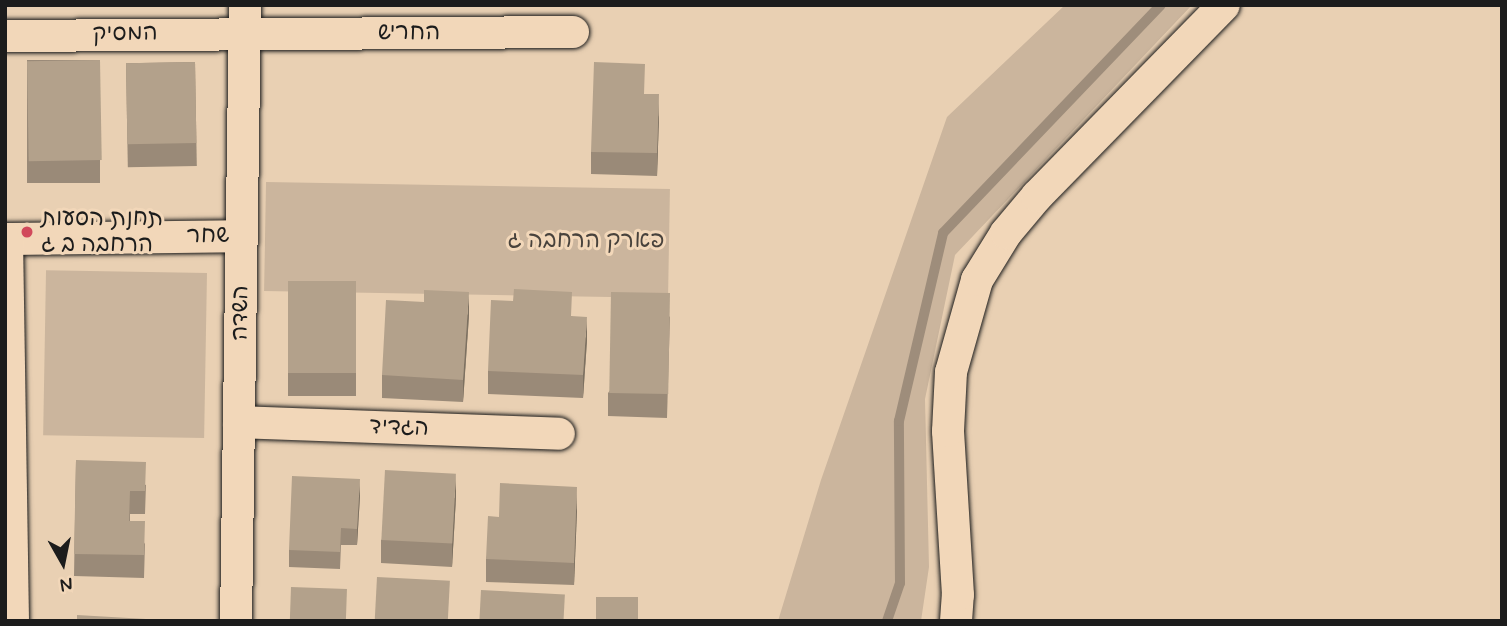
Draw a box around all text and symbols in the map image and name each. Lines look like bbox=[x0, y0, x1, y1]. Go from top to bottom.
street label: החריש bbox=[378, 19, 440, 47]
street label: המסיק bbox=[92, 20, 158, 48]
place label: תחנת הסעות הרחבה ב ג bbox=[41, 205, 163, 259]
street label: שחר bbox=[186, 222, 230, 250]
marker: תחנת הסעות הרחבה ב ג bbox=[19, 224, 35, 240]
park label: פארק הרחבה ג bbox=[508, 227, 664, 255]
street label: השדה bbox=[227, 285, 255, 341]
street label: הגדיד bbox=[369, 413, 429, 443]
north arrow bbox=[28, 528, 98, 598]
text: N bbox=[58, 571, 75, 598]

